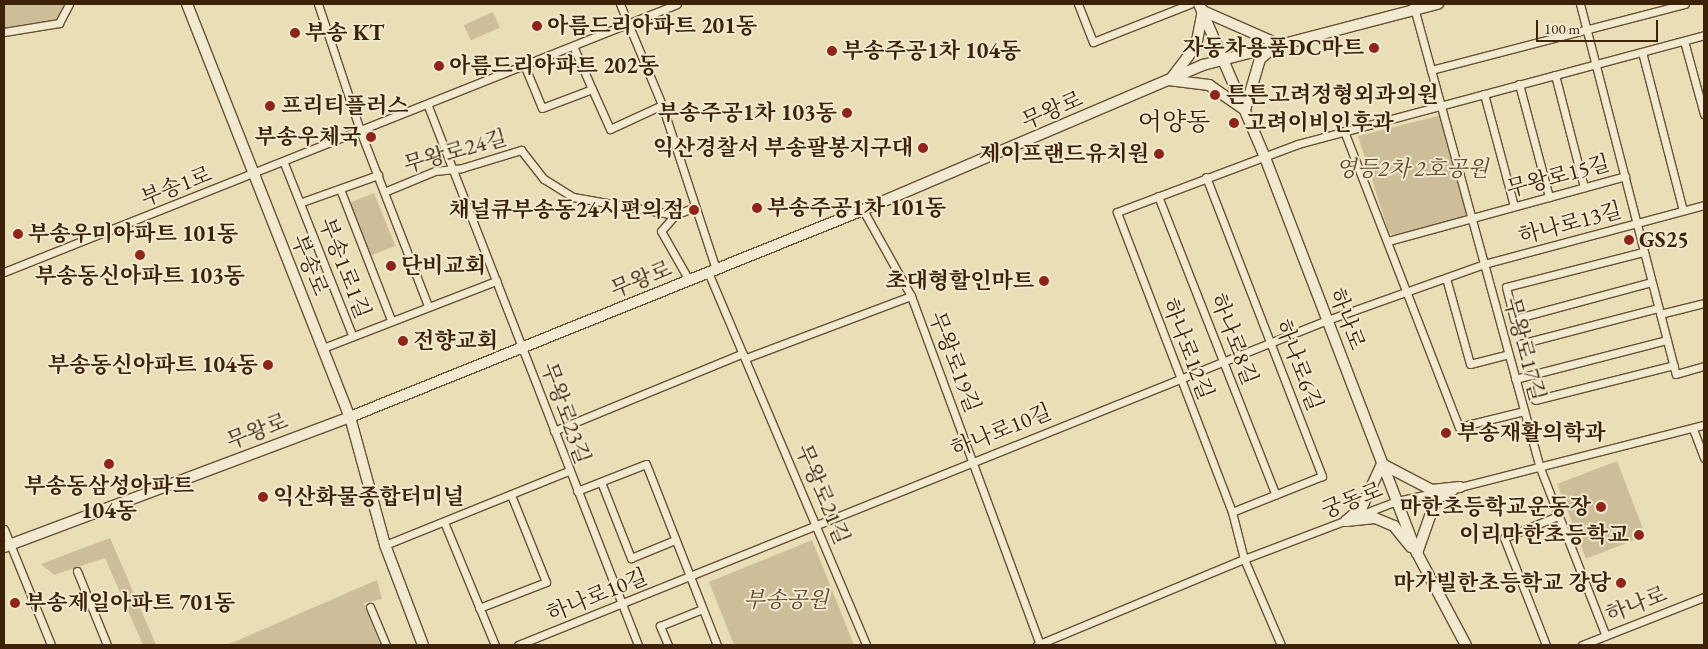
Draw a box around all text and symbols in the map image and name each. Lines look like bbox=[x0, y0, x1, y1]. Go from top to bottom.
scale bar bbox=[1538, 10, 1660, 42]
place label: 아름드리아파트 201동 bbox=[547, 13, 757, 39]
text: 100 m bbox=[1544, 19, 1580, 38]
place label: 부송 KT bbox=[305, 20, 384, 46]
marker: 아름드리아파트 201동 bbox=[531, 20, 543, 32]
marker: 부송 KT bbox=[289, 27, 301, 39]
place label: 자동차용품DC마트 bbox=[1182, 35, 1364, 61]
place label: 부송주공1차 104동 bbox=[842, 38, 1021, 64]
marker: 자동차용품DC마트 bbox=[1368, 42, 1380, 54]
marker: 부송주공1차 104동 bbox=[826, 45, 838, 57]
place label: 아름드리아파트 202동 bbox=[449, 53, 659, 79]
marker: 아름드리아파트 202동 bbox=[433, 60, 445, 72]
place label: 튼튼고려정형외과의원 bbox=[1226, 82, 1439, 108]
street label: 무왕로 bbox=[1017, 85, 1087, 135]
marker: 튼튼고려정형외과의원 bbox=[1208, 88, 1222, 102]
place label: 프리티플러스 bbox=[281, 93, 409, 119]
marker: 프리티플러스 bbox=[263, 99, 277, 113]
place label: 부송주공1차 103동 bbox=[658, 100, 837, 126]
district label: 어양동 bbox=[1138, 106, 1210, 136]
marker: 부송주공1차 103동 bbox=[841, 107, 853, 119]
place label: 고려이비인후과 bbox=[1245, 110, 1394, 136]
marker: 고려이비인후과 bbox=[1227, 116, 1241, 130]
place label: 부송우체국 bbox=[255, 124, 361, 150]
street label: 무왕로24길 bbox=[400, 124, 510, 178]
marker: 부송우체국 bbox=[365, 131, 377, 143]
place label: 익산경찰서 부송팔봉지구대 bbox=[653, 135, 913, 161]
place label: 제이프랜드유치원 bbox=[979, 141, 1149, 167]
marker: 익산경찰서 부송팔봉지구대 bbox=[917, 142, 929, 154]
marker: 제이프랜드유치원 bbox=[1153, 148, 1165, 160]
street label: 무왕로15길 bbox=[1503, 150, 1613, 202]
park label: 영등2차 2호공원 bbox=[1335, 156, 1489, 182]
street label: 부송1로 bbox=[137, 160, 215, 212]
place label: 부송주공1차 101동 bbox=[767, 195, 946, 221]
place label: 채널큐부송동24시편의점 bbox=[448, 197, 684, 223]
street label: 하나로13길 bbox=[1515, 197, 1625, 249]
marker: 부송주공1차 101동 bbox=[751, 202, 763, 214]
marker: 채널큐부송동24시편의점 bbox=[688, 204, 700, 216]
street label: 부송1로1길 bbox=[314, 214, 376, 322]
place label: 부송우미아파트 101동 bbox=[28, 221, 238, 247]
place label: GS25 bbox=[1639, 227, 1689, 253]
marker: 부송우미아파트 101동 bbox=[12, 228, 24, 240]
street label: 부송로 bbox=[286, 230, 334, 300]
marker: GS25 bbox=[1623, 234, 1635, 246]
marker: 부송동신아파트 103동 bbox=[134, 249, 146, 261]
place label: 단비교회 bbox=[401, 253, 486, 279]
street label: 무왕로 bbox=[606, 255, 676, 303]
marker: 단비교회 bbox=[385, 260, 397, 272]
place label: 부송동신아파트 103동 bbox=[35, 263, 245, 289]
place label: 초대형할인마트 bbox=[885, 268, 1034, 294]
marker: 초대형할인마트 bbox=[1038, 275, 1050, 287]
street label: 하나로 bbox=[1323, 285, 1371, 353]
street label: 하나로8길 bbox=[1205, 290, 1263, 388]
street label: 무왕로17길 bbox=[1499, 294, 1551, 404]
street label: 하나로12길 bbox=[1157, 295, 1219, 403]
street label: 무왕로19길 bbox=[924, 308, 986, 416]
street label: 하나로6길 bbox=[1270, 316, 1328, 414]
place label: 전향교회 bbox=[413, 328, 498, 354]
marker: 전향교회 bbox=[397, 335, 409, 347]
place label: 부송동신아파트 104동 bbox=[48, 352, 258, 378]
marker: 부송동신아파트 104동 bbox=[262, 359, 274, 371]
street label: 무왕로23길 bbox=[535, 359, 597, 467]
street label: 하나로10길 bbox=[947, 398, 1055, 462]
street label: 무왕로 bbox=[223, 407, 291, 455]
place label: 부송재활의학과 bbox=[1457, 420, 1606, 446]
marker: 부송재활의학과 bbox=[1439, 426, 1453, 440]
street label: 무왕로21길 bbox=[790, 440, 856, 548]
marker: 부송동삼성아파트 104동 bbox=[103, 458, 115, 470]
place label: 부송동삼성아파트 104동 bbox=[24, 472, 194, 524]
street label: 궁동로 bbox=[1318, 476, 1386, 524]
place label: 익산화물종합터미널 bbox=[273, 484, 464, 510]
marker: 익산화물종합터미널 bbox=[257, 491, 269, 503]
place label: 마한초등학교운동장 bbox=[1400, 494, 1591, 520]
marker: 마한초등학교운동장 bbox=[1595, 501, 1607, 513]
place label: 이리마한초등학교 bbox=[1459, 522, 1629, 548]
marker: 이리마한초등학교 bbox=[1633, 529, 1645, 541]
street label: 하나로10길 bbox=[543, 563, 651, 627]
place label: 마가빌한초등학교 강당 bbox=[1393, 570, 1611, 596]
marker: 마가빌한초등학교 강당 bbox=[1615, 577, 1627, 589]
street label: 하나로 bbox=[1602, 580, 1670, 628]
park label: 부송공원 bbox=[743, 587, 829, 613]
place label: 부송제일아파트 701동 bbox=[25, 590, 235, 616]
marker: 부송제일아파트 701동 bbox=[9, 597, 21, 609]

